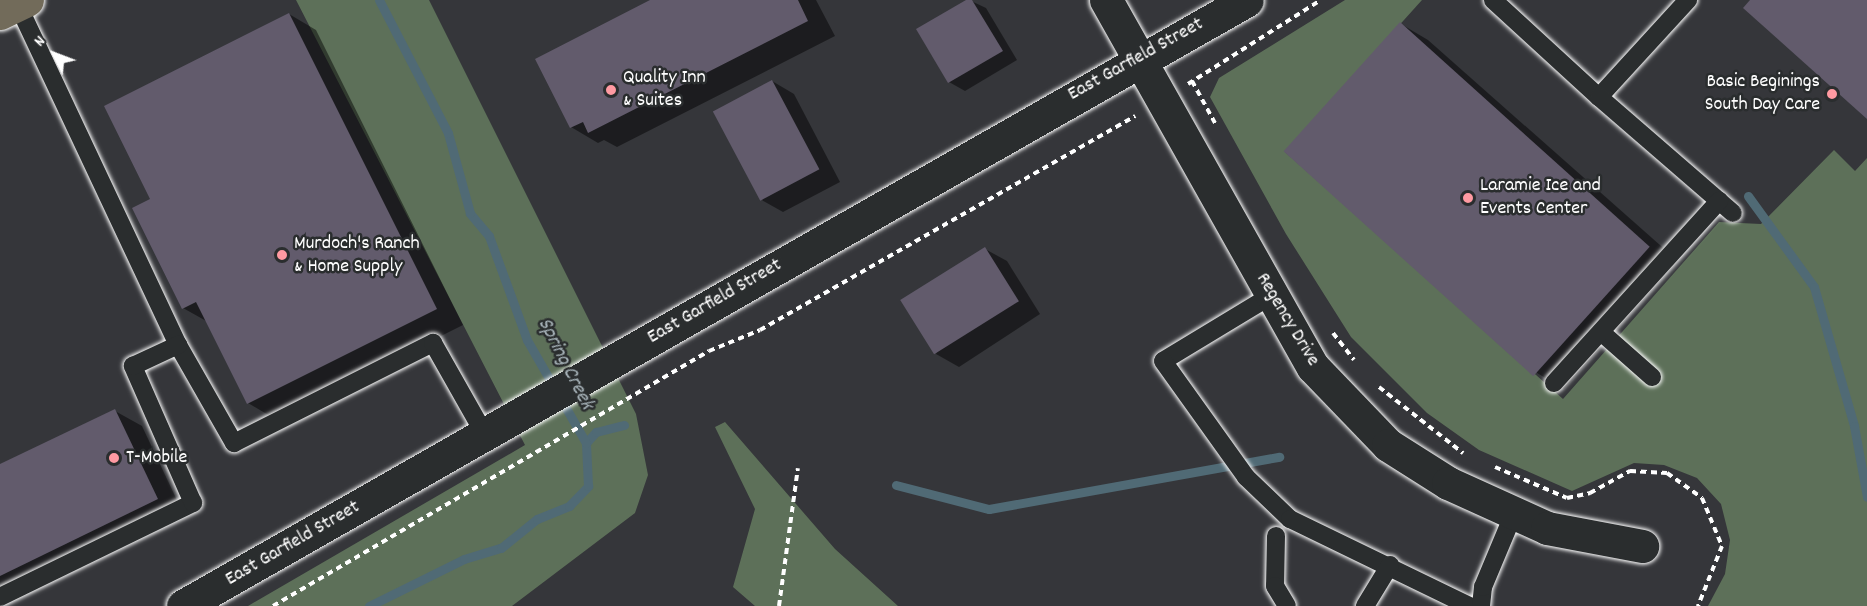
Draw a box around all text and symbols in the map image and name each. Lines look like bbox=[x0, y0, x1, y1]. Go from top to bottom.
street label: East Garfield Street bbox=[1064, 13, 1208, 107]
north arrow bbox=[24, 24, 84, 84]
text: N bbox=[29, 31, 51, 52]
place label: Quality Inn & Suites bbox=[623, 66, 706, 113]
place label: Basic Beginings South Day Care bbox=[1705, 70, 1820, 117]
marker: Quality Inn & Suites bbox=[604, 83, 618, 97]
marker: Basic Beginings South Day Care bbox=[1825, 87, 1839, 101]
place label: Laramie Ice and Events Center bbox=[1480, 174, 1601, 221]
marker: Laramie Ice and Events Center bbox=[1461, 191, 1475, 205]
place label: Murdoch's Ranch & Home Supply bbox=[294, 232, 420, 279]
marker: Murdoch's Ranch & Home Supply bbox=[275, 248, 289, 262]
street label: East Garfield Street bbox=[644, 254, 786, 350]
street label: Regency Drive bbox=[1250, 269, 1324, 371]
water label: Spring Creek bbox=[531, 314, 599, 414]
place label: T-Mobile bbox=[126, 446, 187, 470]
marker: T-Mobile bbox=[107, 451, 121, 465]
street label: East Garfield Street bbox=[222, 496, 364, 592]

